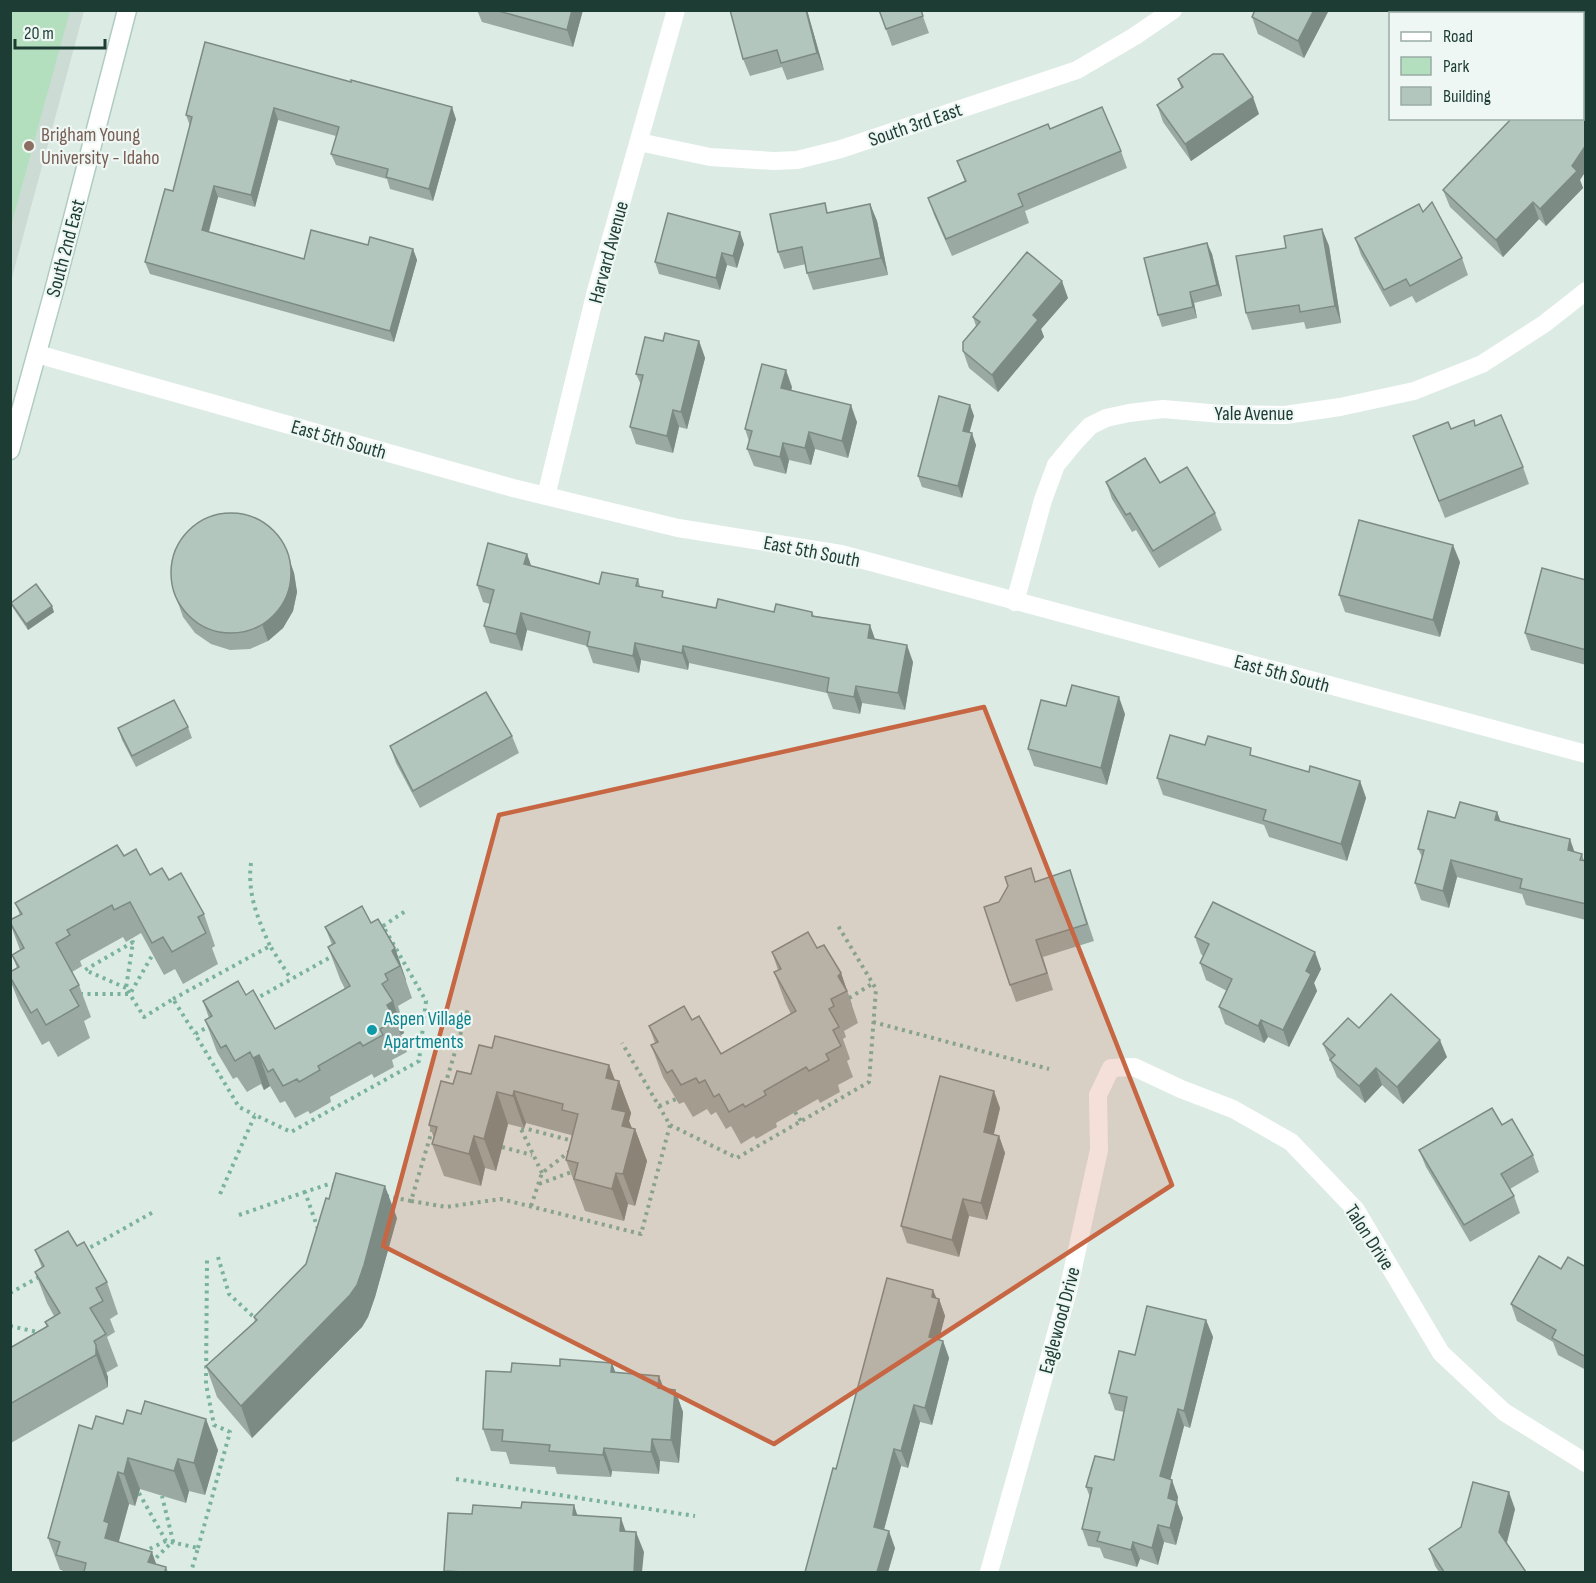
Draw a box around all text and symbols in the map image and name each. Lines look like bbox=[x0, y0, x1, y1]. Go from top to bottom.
scale bar bbox=[15, 12, 105, 50]
legend bbox=[1389, 12, 1584, 120]
text: 20 m bbox=[24, 23, 54, 44]
text: Road bbox=[1443, 26, 1473, 47]
text: Park bbox=[1443, 56, 1469, 77]
text: Building bbox=[1443, 86, 1491, 107]
street label: South 3rd East bbox=[865, 98, 965, 152]
place label: Brigham Young University - Idaho bbox=[41, 123, 160, 170]
marker: Brigham Young University - Idaho bbox=[22, 139, 36, 153]
street label: South 2nd East bbox=[41, 197, 91, 300]
street label: Harvard Avenue bbox=[584, 199, 634, 306]
street label: Yale Avenue bbox=[1214, 402, 1294, 426]
street label: East 5th South bbox=[288, 415, 389, 465]
street label: East 5th South bbox=[761, 531, 862, 573]
street label: East 5th South bbox=[1231, 650, 1332, 698]
place label: Aspen Village Apartments bbox=[383, 1007, 472, 1054]
marker: Aspen Village Apartments bbox=[365, 1023, 379, 1037]
street label: Talon Drive bbox=[1339, 1200, 1399, 1275]
street label: Eaglewood Drive bbox=[1034, 1264, 1086, 1376]

